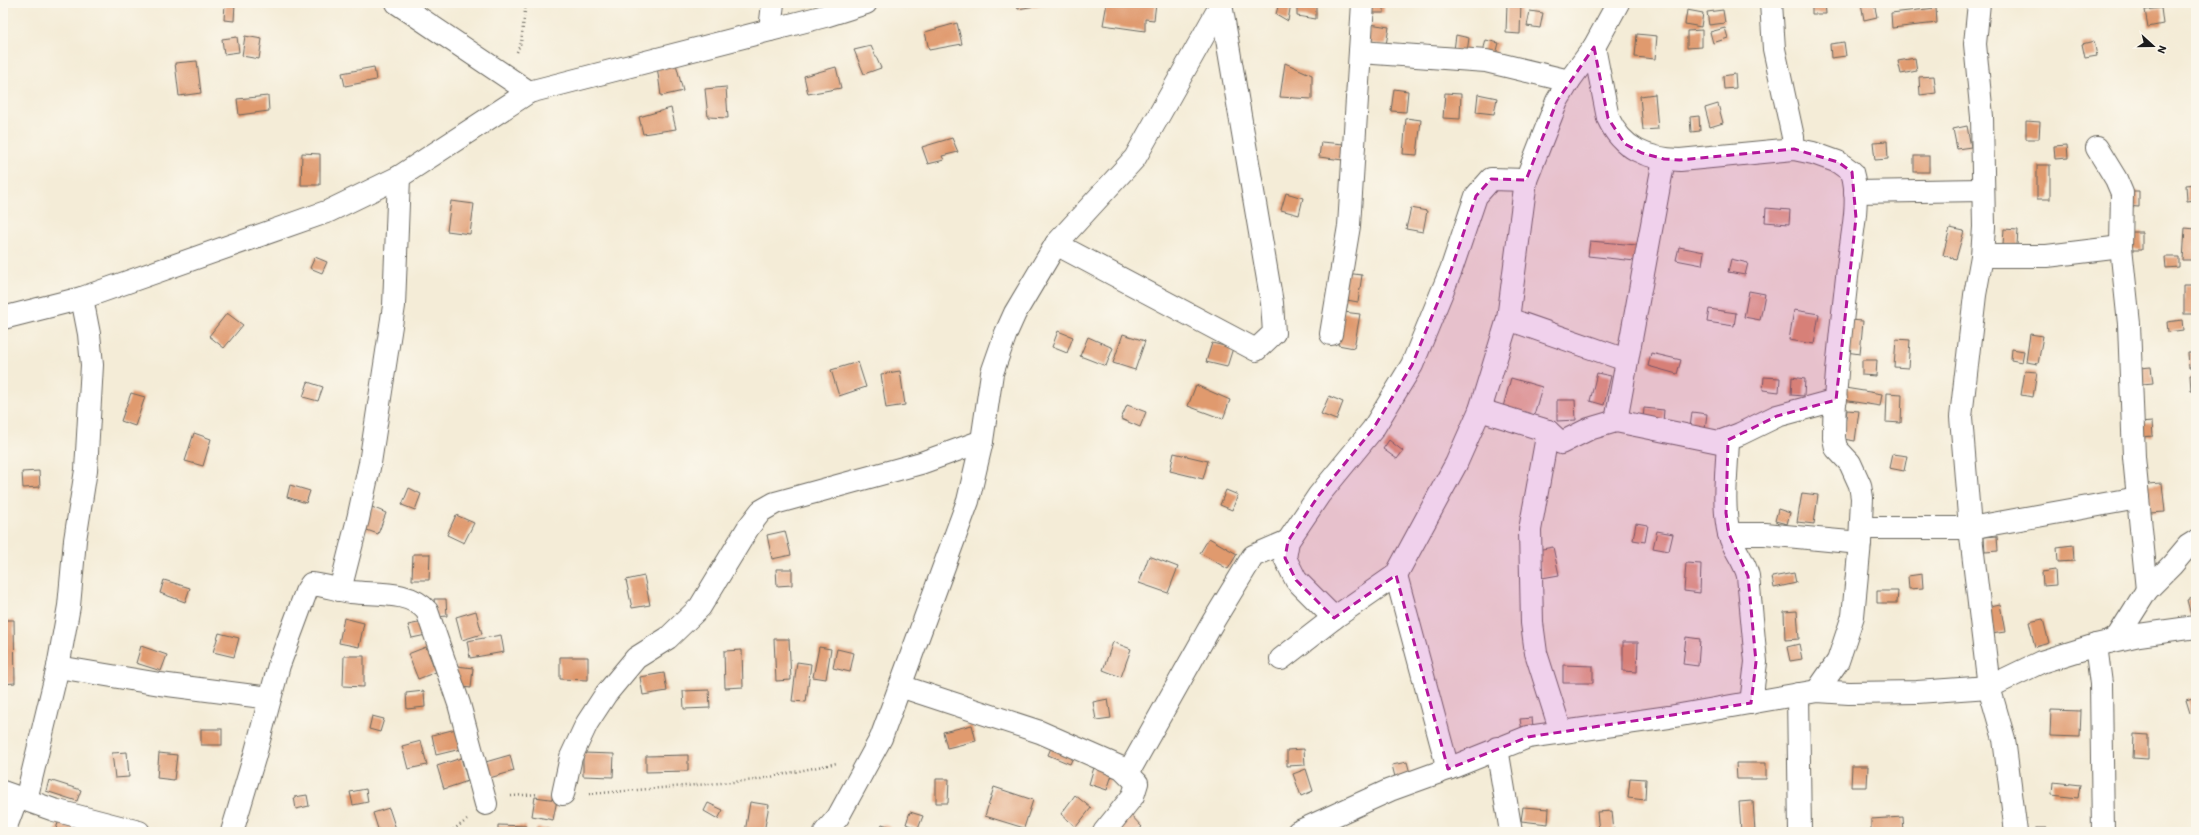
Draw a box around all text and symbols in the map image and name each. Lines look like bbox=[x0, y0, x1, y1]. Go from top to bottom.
north arrow bbox=[2133, 26, 2173, 66]
text: N bbox=[2154, 44, 2169, 55]

